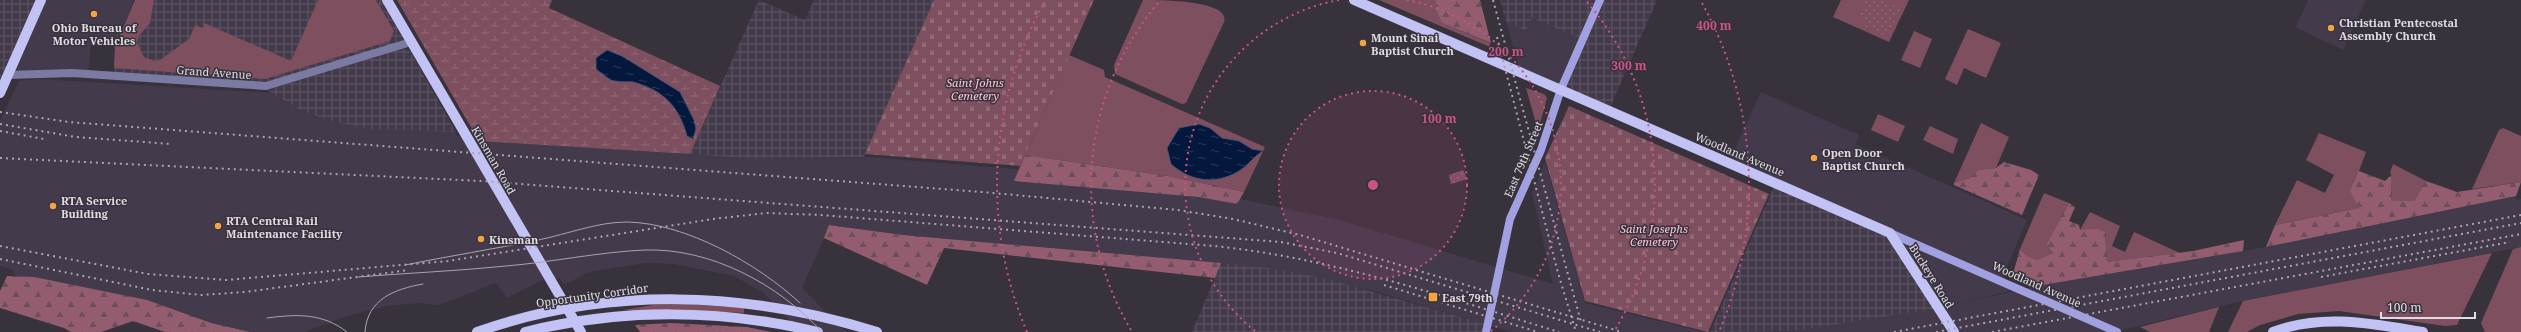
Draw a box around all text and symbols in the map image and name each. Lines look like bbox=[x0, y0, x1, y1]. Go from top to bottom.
marker: Ohio Bureau of Motor Vehicles bbox=[89, 9, 99, 19]
place label: Christian Pentecostal Assembly Church bbox=[2339, 15, 2458, 43]
text: 400 m bbox=[1696, 17, 1732, 34]
place label: Ohio Bureau of Motor Vehicles bbox=[52, 20, 138, 48]
marker: Christian Pentecostal Assembly Church bbox=[2326, 23, 2336, 33]
place label: Mount Sinai Baptist Church bbox=[1371, 30, 1455, 58]
marker: Mount Sinai Baptist Church bbox=[1358, 38, 1368, 48]
text: 200 m bbox=[1488, 43, 1524, 60]
text: 300 m bbox=[1611, 57, 1647, 74]
street label: Grand Avenue bbox=[176, 62, 252, 82]
park label: Saint Johns Cemetery bbox=[946, 75, 1004, 103]
text: 100 m bbox=[1421, 110, 1457, 127]
street label: East 79th Street bbox=[1500, 118, 1546, 199]
street label: Kinsman Road bbox=[468, 123, 520, 197]
street label: Woodland Avenue bbox=[1693, 128, 1787, 180]
place label: Open Door Baptist Church bbox=[1822, 145, 1906, 173]
marker: Open Door Baptist Church bbox=[1809, 153, 1819, 163]
centre of rings bbox=[1366, 178, 1380, 192]
place label: RTA Service Building bbox=[61, 193, 127, 221]
marker: RTA Service Building bbox=[48, 201, 58, 211]
place label: RTA Central Rail Maintenance Facility bbox=[226, 213, 343, 241]
marker: RTA Central Rail Maintenance Facility bbox=[213, 221, 223, 231]
park label: Saint Josephs Cemetery bbox=[1620, 221, 1688, 249]
place label: Kinsman bbox=[489, 232, 539, 247]
marker: Kinsman bbox=[476, 234, 486, 244]
street label: Buckeye Road bbox=[1906, 241, 1958, 311]
street label: Woodland Avenue bbox=[1990, 258, 2084, 310]
street label: Opportunity Corridor bbox=[535, 280, 650, 310]
place label: East 79th bbox=[1442, 290, 1493, 305]
marker: East 79th bbox=[1427, 291, 1439, 303]
scale bar bbox=[2381, 294, 2475, 320]
text: 100 m bbox=[2387, 299, 2422, 316]

